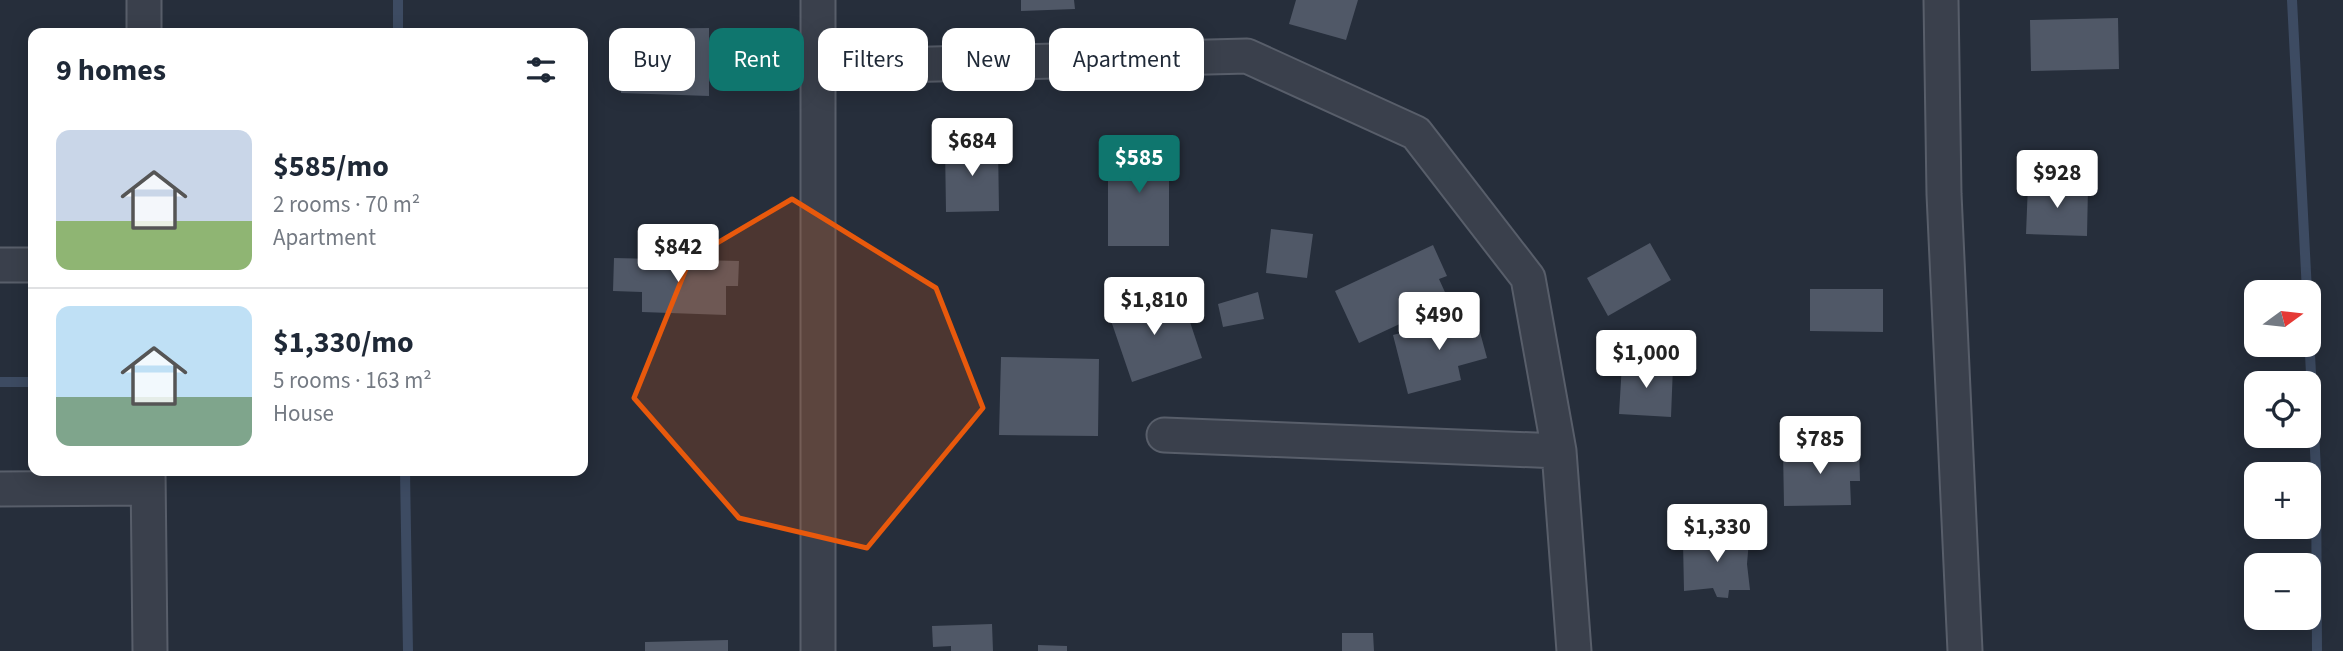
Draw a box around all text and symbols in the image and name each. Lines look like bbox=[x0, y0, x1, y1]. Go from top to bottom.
chip: Buy bbox=[609, 28, 695, 91]
chip: Rent bbox=[709, 28, 804, 91]
chip: Filters bbox=[818, 28, 928, 91]
chip: New bbox=[942, 28, 1035, 91]
chip: Apartment bbox=[1049, 28, 1204, 91]
text: 9 homes bbox=[56, 49, 166, 92]
icon: filters bbox=[522, 51, 560, 89]
pin: $684 bbox=[931, 118, 1013, 178]
text: $684 bbox=[948, 124, 996, 157]
pin: $585 bbox=[1098, 136, 1180, 195]
text: $585 bbox=[1115, 141, 1163, 174]
text: $585/mo bbox=[273, 145, 389, 188]
pin: $928 bbox=[2016, 150, 2098, 210]
text: $928 bbox=[2033, 156, 2081, 189]
icon: home bbox=[112, 158, 196, 242]
text: 2 rooms · 70 m² bbox=[273, 188, 420, 221]
text: Apartment bbox=[273, 221, 376, 254]
pin: $842 bbox=[637, 224, 719, 284]
text: $842 bbox=[654, 230, 702, 263]
pin: $1,810 bbox=[1097, 278, 1211, 337]
north arrow bbox=[2244, 280, 2320, 357]
map controls bbox=[2244, 280, 2321, 630]
text: $1,810 bbox=[1120, 283, 1188, 316]
pin: $490 bbox=[1398, 292, 1480, 352]
text: $490 bbox=[1415, 298, 1463, 331]
text: $1,330/mo bbox=[273, 321, 414, 364]
pin: $1,000 bbox=[1589, 330, 1703, 390]
icon: home bbox=[112, 334, 196, 418]
text: $1,000 bbox=[1612, 336, 1680, 369]
text: 5 rooms · 163 m² bbox=[273, 364, 432, 397]
button: locate bbox=[2244, 371, 2321, 448]
text: House bbox=[273, 397, 334, 430]
pin: $785 bbox=[1779, 416, 1861, 476]
text: $785 bbox=[1796, 422, 1844, 455]
button: + bbox=[2244, 462, 2321, 539]
pin: $1,330 bbox=[1660, 504, 1774, 564]
text: $1,330 bbox=[1683, 510, 1751, 543]
button: − bbox=[2244, 553, 2321, 630]

